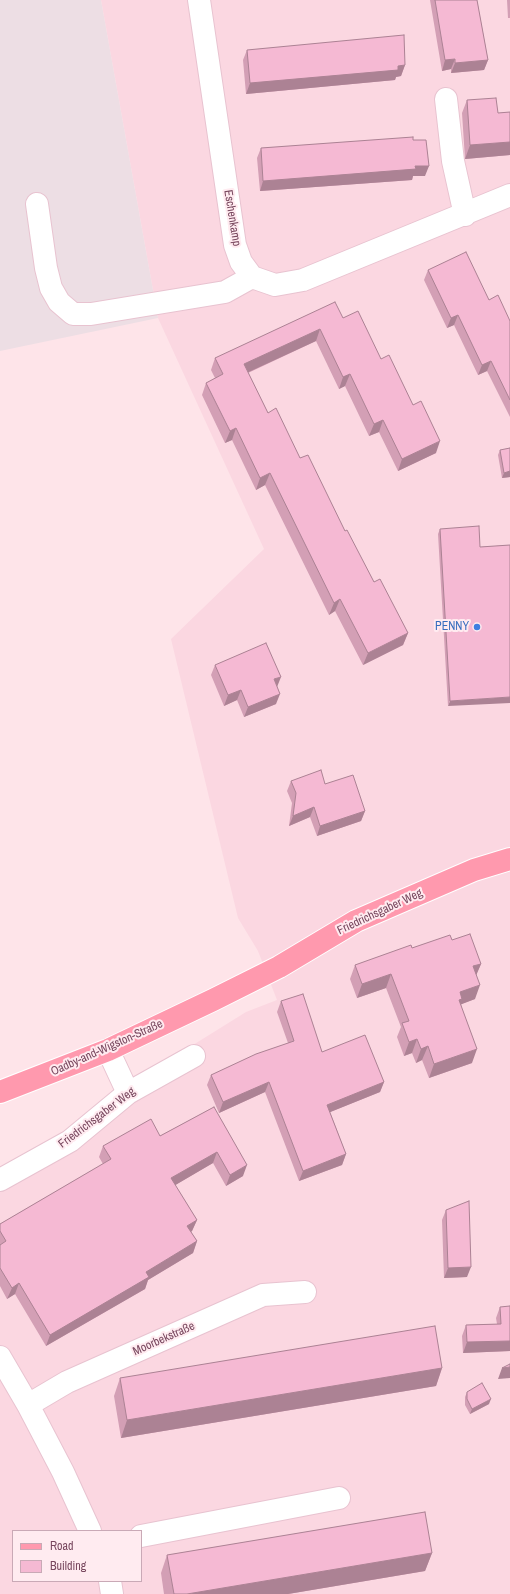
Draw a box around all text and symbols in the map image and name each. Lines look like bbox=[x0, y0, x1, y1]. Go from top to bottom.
street label: Eschenkamp bbox=[220, 189, 244, 247]
place label: PENNY bbox=[435, 620, 469, 634]
marker: PENNY bbox=[472, 622, 482, 632]
street label: Friedrichsgaber Weg bbox=[335, 886, 425, 938]
street label: Oadby-and-Wigston-Straße bbox=[49, 1017, 165, 1079]
street label: Friedrichsgaber Weg bbox=[56, 1084, 138, 1152]
street label: Moorbekstraße bbox=[131, 1319, 197, 1359]
legend bbox=[12, 1530, 142, 1582]
text: Road bbox=[50, 1538, 74, 1554]
text: Building bbox=[50, 1558, 86, 1574]

